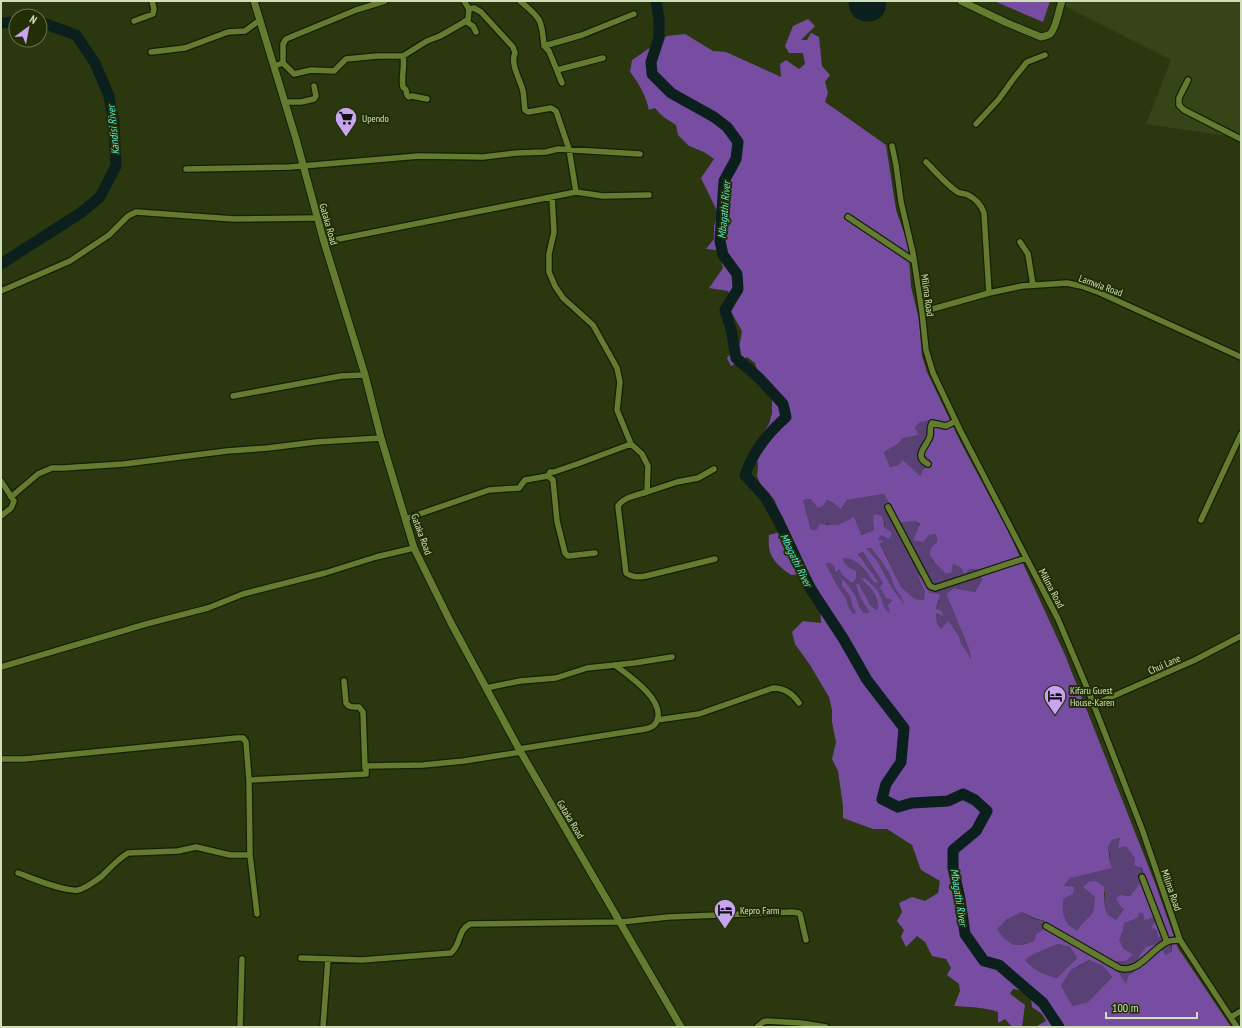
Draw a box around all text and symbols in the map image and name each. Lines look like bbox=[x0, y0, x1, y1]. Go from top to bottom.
north arrow bbox=[8, 8, 48, 48]
text: N bbox=[27, 12, 40, 27]
water label: Kandisi River bbox=[104, 103, 122, 155]
supermarket icon: Upendo bbox=[333, 105, 359, 138]
place label: Upendo bbox=[362, 112, 389, 125]
water label: Mbagathi River bbox=[715, 179, 734, 239]
street label: Gataka Road bbox=[316, 202, 341, 246]
street label: Lamwia Road bbox=[1077, 272, 1125, 299]
street label: Milima Road bbox=[918, 273, 937, 317]
street label: Gataka Road bbox=[408, 512, 435, 556]
water label: Mbagathi River bbox=[777, 531, 816, 591]
street label: Milima Road bbox=[1036, 566, 1067, 610]
street label: Chui Lane bbox=[1146, 652, 1182, 677]
hotel icon: Kifaru Guest House-Karen bbox=[1042, 683, 1068, 716]
place label: Kifaru Guest House-Karen bbox=[1070, 684, 1114, 709]
street label: Gataka Road bbox=[554, 798, 587, 841]
water label: Mbagathi River bbox=[948, 868, 971, 928]
street label: Milima Road bbox=[1158, 868, 1185, 912]
hotel icon: Kepro Farm bbox=[712, 897, 738, 930]
place label: Kepro Farm bbox=[740, 904, 780, 917]
scale bar bbox=[1106, 994, 1197, 1020]
text: 100 m bbox=[1112, 1000, 1139, 1015]

